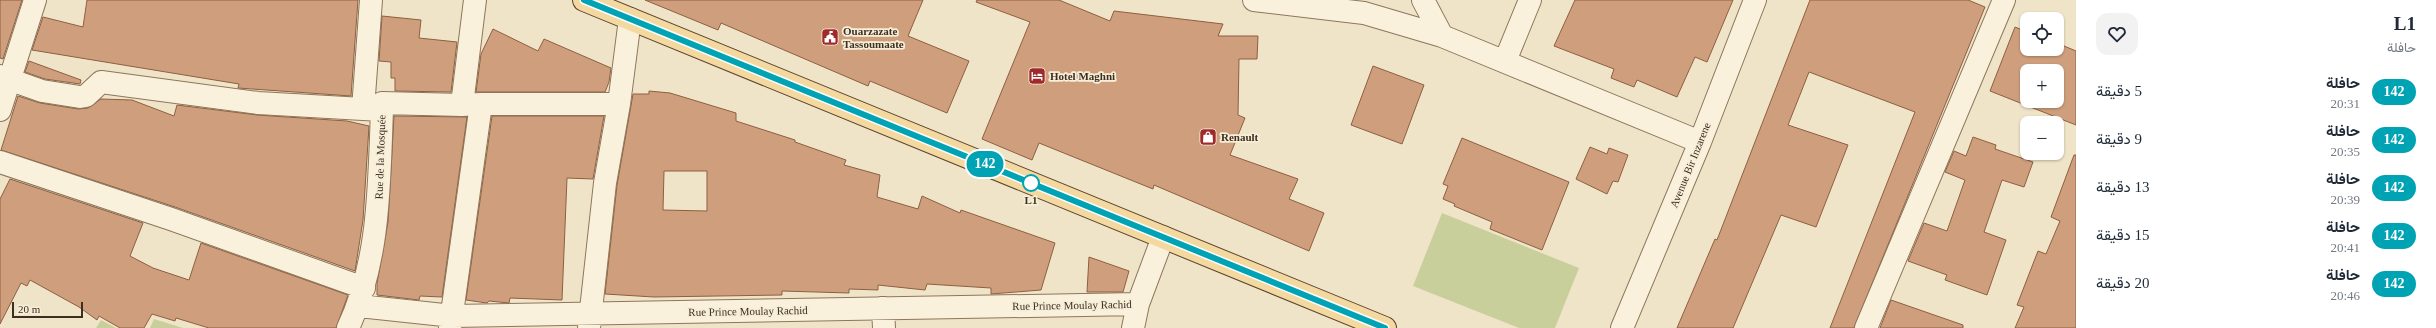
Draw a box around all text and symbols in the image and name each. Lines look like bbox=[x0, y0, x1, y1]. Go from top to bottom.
map controls bbox=[2020, 12, 2064, 160]
button: locate bbox=[2020, 12, 2064, 56]
button: heart bbox=[2096, 13, 2138, 55]
text: L1 bbox=[2394, 13, 2416, 34]
place label: Ouarzazate Tassoumaate bbox=[843, 25, 904, 50]
public building icon: Ouarzazate Tassoumaate bbox=[820, 27, 840, 47]
text: حافلة bbox=[2387, 40, 2416, 55]
button: + bbox=[2020, 64, 2064, 108]
hotel icon: Hotel Maghni bbox=[1027, 66, 1047, 86]
place label: Hotel Maghni bbox=[1050, 70, 1115, 82]
text: حافلة bbox=[2326, 75, 2360, 91]
text: 5 دقيقة bbox=[2096, 83, 2142, 99]
text: 142 bbox=[2384, 84, 2405, 99]
text: 20:31 bbox=[2330, 96, 2360, 111]
street label: Rue de la Mosquée bbox=[373, 114, 387, 199]
button: − bbox=[2020, 116, 2064, 160]
street label: Avenue Bir Inzarene bbox=[1667, 121, 1713, 209]
text: حافلة bbox=[2326, 123, 2360, 139]
shop icon: Renault bbox=[1198, 127, 1218, 147]
place label: Renault bbox=[1221, 131, 1259, 143]
text: 9 دقيقة bbox=[2096, 131, 2142, 147]
text: 142 bbox=[2384, 132, 2405, 147]
text: 20:35 bbox=[2330, 144, 2360, 159]
line badge: 142 bbox=[962, 151, 1008, 177]
text: 142 bbox=[975, 156, 996, 171]
text: حافلة bbox=[2326, 171, 2360, 187]
marker: L1 bbox=[1022, 174, 1040, 192]
text: 13 دقيقة bbox=[2096, 179, 2149, 195]
text: 142 bbox=[2384, 180, 2405, 195]
text: 20:39 bbox=[2330, 192, 2360, 207]
place label: L1 bbox=[1025, 194, 1037, 206]
text: حافلة bbox=[2326, 219, 2360, 235]
text: 15 دقيقة bbox=[2096, 227, 2149, 243]
text: 142 bbox=[2384, 228, 2405, 243]
text: 20:41 bbox=[2330, 240, 2360, 255]
text: حافلة bbox=[2326, 267, 2360, 283]
text: 20 دقيقة bbox=[2096, 275, 2149, 291]
text: 142 bbox=[2384, 276, 2405, 291]
text: 20:46 bbox=[2330, 288, 2360, 303]
street label: Rue Prince Moulay Rachid bbox=[1012, 298, 1132, 312]
scale bar bbox=[12, 300, 83, 319]
text: 20 m bbox=[18, 303, 40, 315]
street label: Rue Prince Moulay Rachid bbox=[688, 304, 808, 318]

